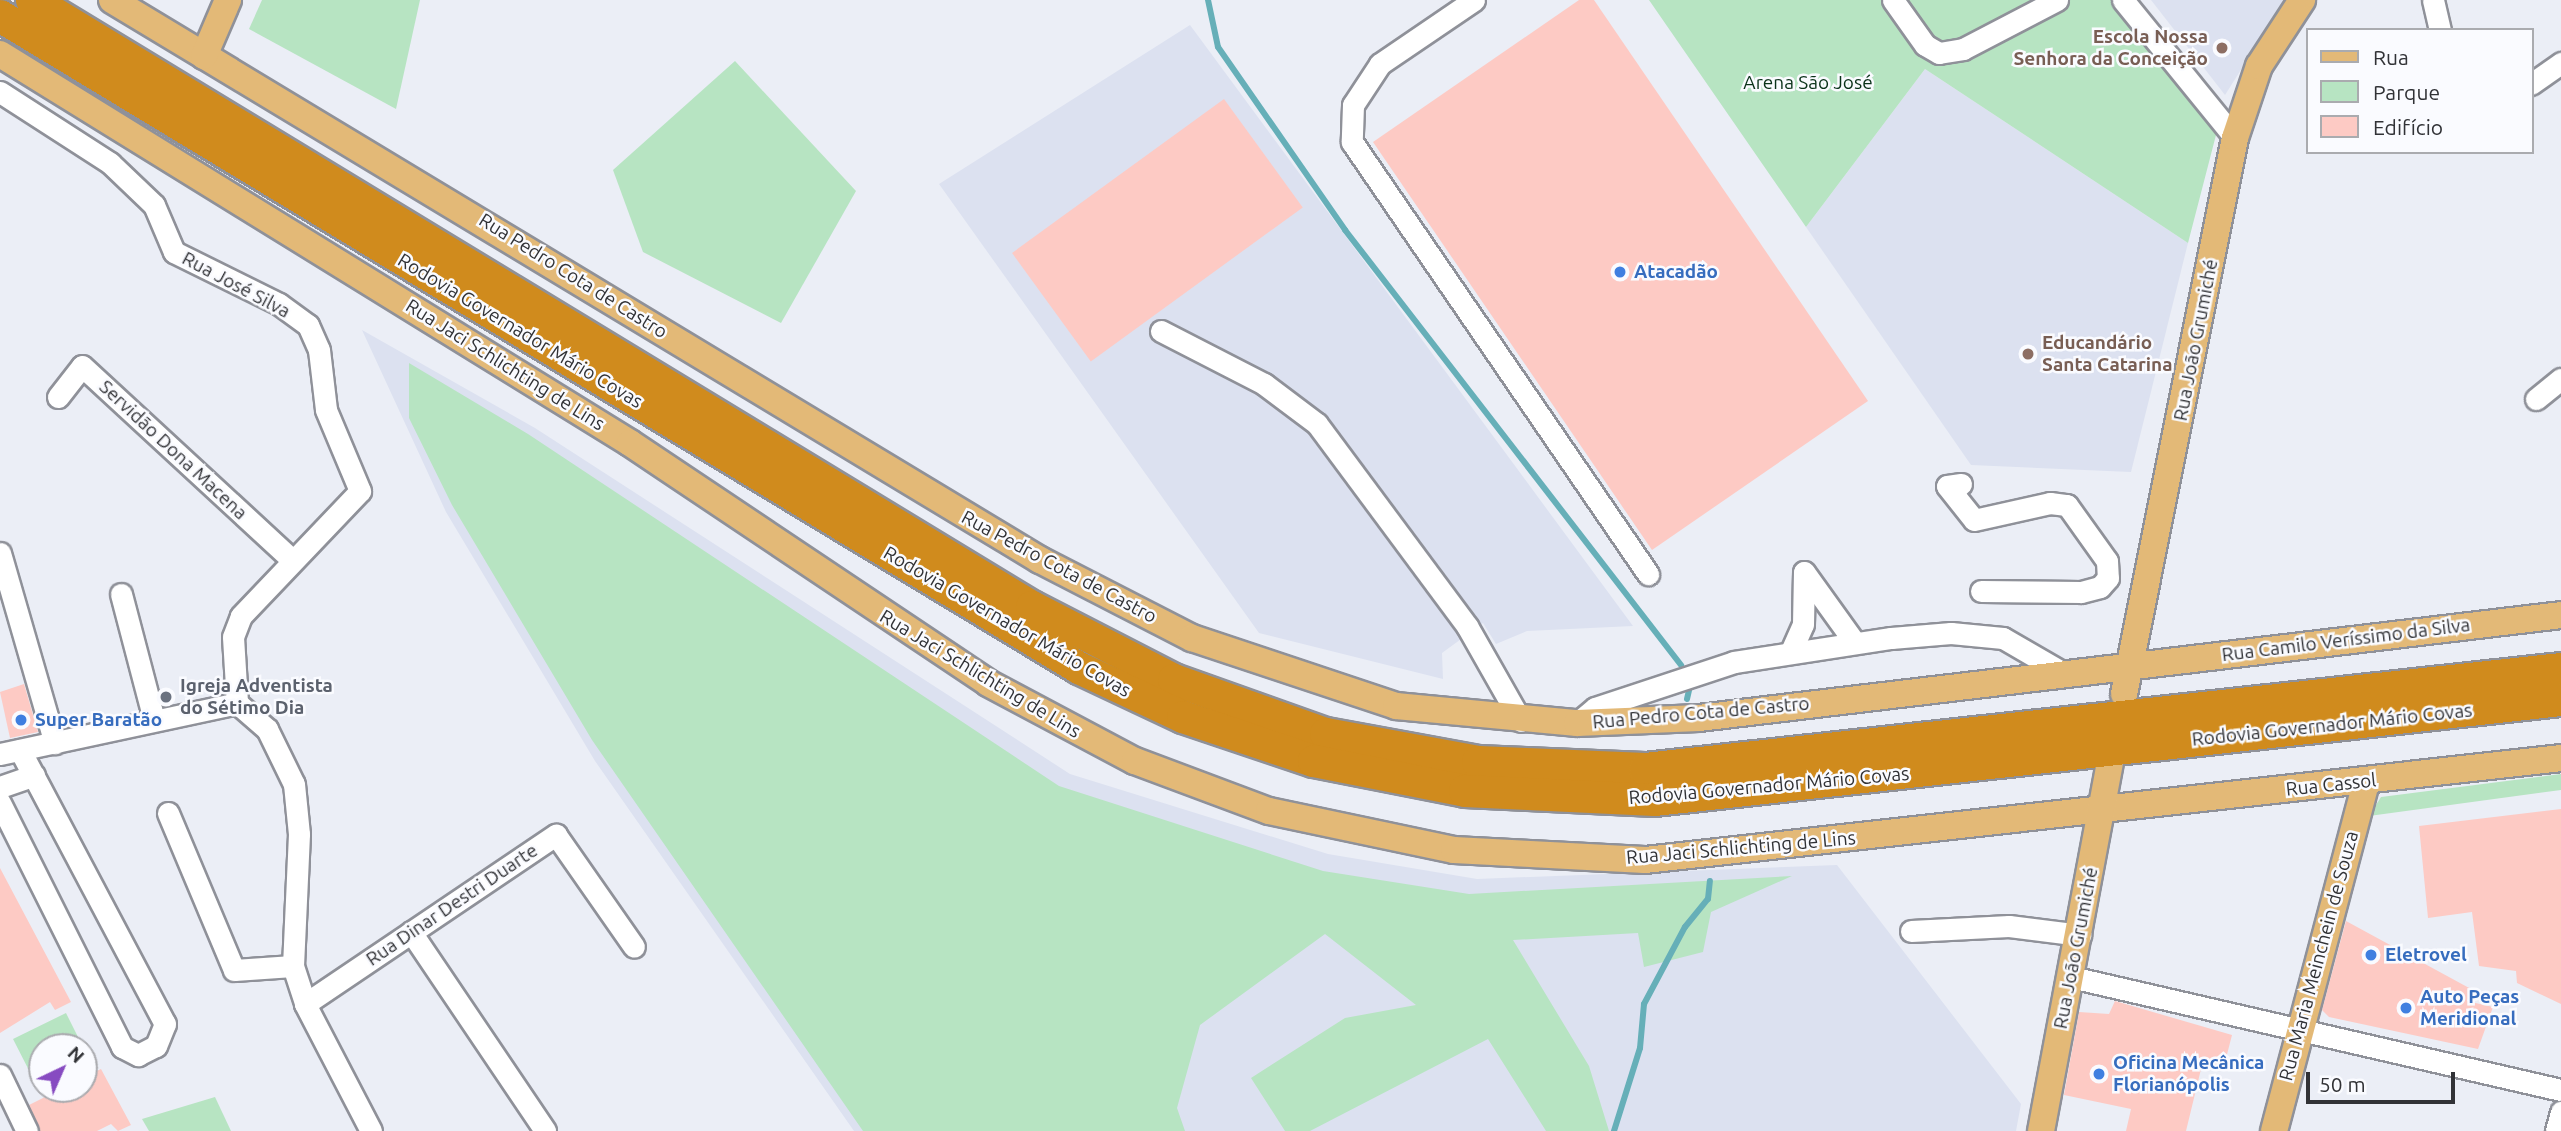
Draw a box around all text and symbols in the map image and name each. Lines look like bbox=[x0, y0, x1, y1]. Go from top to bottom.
place label: Escola Nossa Senhora da Conceição bbox=[2013, 26, 2208, 70]
legend bbox=[2306, 28, 2533, 154]
marker: Escola Nossa Senhora da Conceição bbox=[2214, 40, 2230, 56]
text: Rua bbox=[2373, 45, 2409, 69]
park label: Arena São José bbox=[1743, 72, 1873, 94]
text: Parque bbox=[2373, 80, 2440, 104]
text: Edifício bbox=[2373, 115, 2443, 139]
street label: Rua Pedro Cota de Castro bbox=[475, 209, 671, 343]
street label: Rua José Silva bbox=[178, 247, 294, 323]
street label: Rodovia Governador Mário Covas bbox=[393, 249, 647, 413]
street label: Rua João Grumiché bbox=[2169, 257, 2223, 423]
place label: Atacadão bbox=[1634, 261, 1718, 283]
marker: Atacadão bbox=[1612, 264, 1628, 280]
street label: Rua Jaci Schlichting de Lins bbox=[401, 294, 609, 436]
place label: Educandário Santa Catarina bbox=[2042, 332, 2172, 376]
marker: Educandário Santa Catarina bbox=[2020, 346, 2036, 362]
street label: Servidão Dona Macena bbox=[94, 376, 252, 524]
street label: Rua Pedro Cota de Castro bbox=[958, 506, 1160, 628]
street label: Rodovia Governador Mário Covas bbox=[879, 542, 1135, 702]
street label: Rua Jaci Schlichting de Lins bbox=[875, 605, 1085, 743]
street label: Rua Camilo Veríssimo da Silva bbox=[2220, 613, 2472, 667]
place label: Igreja Adventista do Sétimo Dia bbox=[180, 675, 333, 719]
marker: Igreja Adventista do Sétimo Dia bbox=[158, 689, 174, 705]
street label: Rua Pedro Cota de Castro bbox=[1592, 692, 1810, 734]
street label: Rodovia Governador Mário Covas bbox=[2191, 699, 2473, 751]
place label: Super Baratão bbox=[35, 709, 162, 731]
marker: Super Baratão bbox=[13, 712, 29, 728]
street label: Rodovia Governador Mário Covas bbox=[1628, 762, 1910, 810]
street label: Rua Cassol bbox=[2285, 769, 2377, 801]
street label: Rua Jaci Schlichting de Lins bbox=[1625, 827, 1857, 869]
street label: Rua Maria Meinchein de Souza bbox=[2275, 829, 2363, 1083]
street label: Rua Dinar Destri Duarte bbox=[362, 839, 542, 971]
street label: Rua João Grumiché bbox=[2049, 865, 2103, 1031]
place label: Eletrovel bbox=[2385, 944, 2467, 966]
marker: Eletrovel bbox=[2363, 947, 2379, 963]
place label: Auto Peças Meridional bbox=[2420, 986, 2519, 1030]
marker: Auto Peças Meridional bbox=[2398, 1000, 2414, 1016]
north arrow bbox=[28, 1033, 98, 1103]
text: N bbox=[63, 1041, 89, 1067]
place label: Oficina Mecânica Florianópolis bbox=[2113, 1052, 2264, 1096]
scale bar bbox=[2309, 1058, 2458, 1102]
marker: Oficina Mecânica Florianópolis bbox=[2091, 1066, 2107, 1082]
text: 50 m bbox=[2319, 1072, 2366, 1096]

